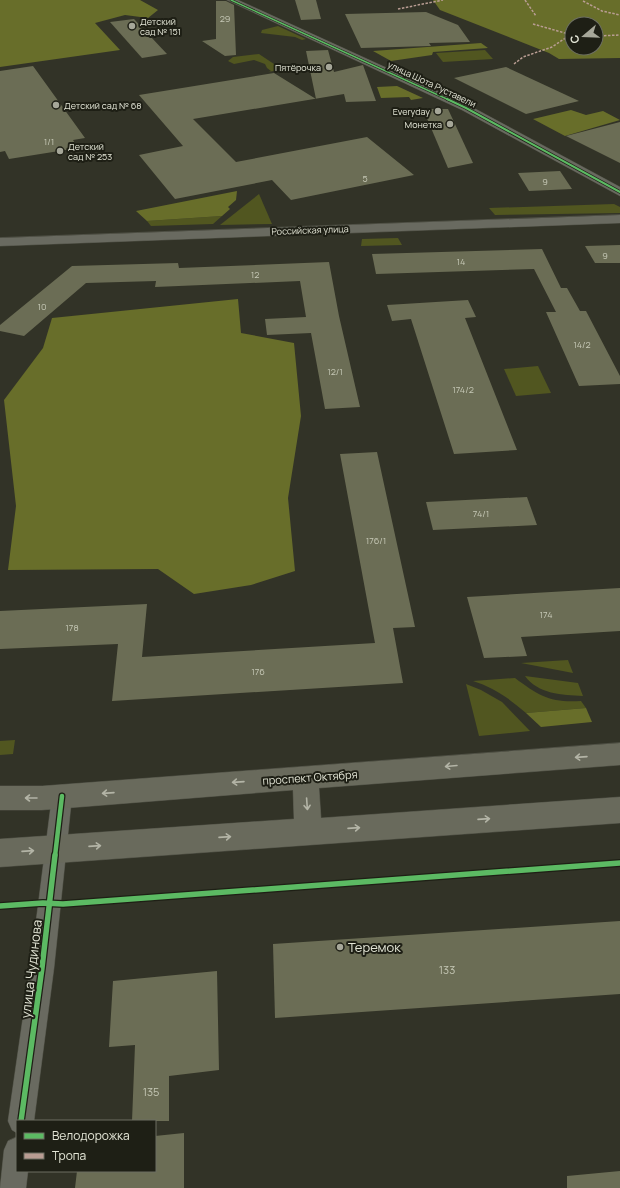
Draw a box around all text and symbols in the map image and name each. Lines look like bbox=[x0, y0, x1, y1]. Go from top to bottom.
house number: 29 bbox=[220, 12, 230, 25]
place label: Детский сад № 151 bbox=[140, 15, 181, 38]
north arrow bbox=[564, 16, 604, 56]
marker: Детский сад № 151 bbox=[127, 21, 137, 31]
text: С bbox=[566, 33, 582, 46]
street label: улица Шота Руставели bbox=[386, 58, 478, 110]
place label: Пятёрочка bbox=[275, 61, 321, 74]
marker: Пятёрочка bbox=[324, 62, 334, 72]
place label: Детский сад № 68 bbox=[64, 99, 142, 112]
marker: Детский сад № 68 bbox=[51, 100, 61, 110]
place label: Everyday bbox=[393, 105, 430, 118]
marker: Everyday bbox=[433, 106, 443, 116]
place label: Монетка bbox=[405, 118, 442, 131]
marker: Монетка bbox=[445, 119, 455, 129]
house number: 1/1 bbox=[44, 135, 54, 148]
place label: Детский сад № 253 bbox=[68, 140, 112, 163]
marker: Детский сад № 253 bbox=[55, 146, 65, 156]
house number: 5 bbox=[362, 172, 368, 185]
house number: 9 bbox=[542, 175, 548, 188]
street label: Российская улица bbox=[271, 222, 349, 238]
house number: 9 bbox=[602, 249, 608, 262]
house number: 14 bbox=[457, 255, 465, 268]
house number: 12 bbox=[251, 268, 259, 281]
house number: 10 bbox=[38, 300, 47, 313]
house number: 14/2 bbox=[573, 338, 591, 351]
house number: 12/1 bbox=[327, 365, 343, 378]
house number: 174/2 bbox=[452, 383, 474, 396]
house number: 74/1 bbox=[473, 507, 489, 520]
house number: 176/1 bbox=[366, 534, 386, 547]
house number: 174 bbox=[540, 608, 552, 621]
house number: 178 bbox=[65, 621, 79, 634]
house number: 176 bbox=[251, 665, 265, 678]
one-way arrow bbox=[575, 753, 588, 761]
one-way arrow bbox=[445, 762, 458, 769]
street label: проспект Октября bbox=[262, 766, 358, 788]
one-way arrow bbox=[232, 779, 245, 786]
one-way arrow bbox=[102, 789, 115, 796]
one-way arrow bbox=[25, 794, 38, 802]
one-way arrow bbox=[303, 797, 310, 810]
one-way arrow bbox=[477, 816, 490, 823]
one-way arrow bbox=[347, 825, 360, 832]
one-way arrow bbox=[218, 834, 231, 841]
one-way arrow bbox=[88, 843, 101, 850]
one-way arrow bbox=[21, 847, 34, 854]
street label: улица Чудинова bbox=[16, 919, 46, 1019]
place label: Теремок bbox=[348, 938, 401, 956]
marker: Теремок bbox=[335, 942, 345, 952]
house number: 133 bbox=[439, 962, 455, 977]
house number: 135 bbox=[143, 1084, 159, 1099]
legend bbox=[16, 1120, 156, 1172]
text: Велодорожка bbox=[52, 1127, 130, 1144]
text: Тропа bbox=[52, 1147, 86, 1164]

